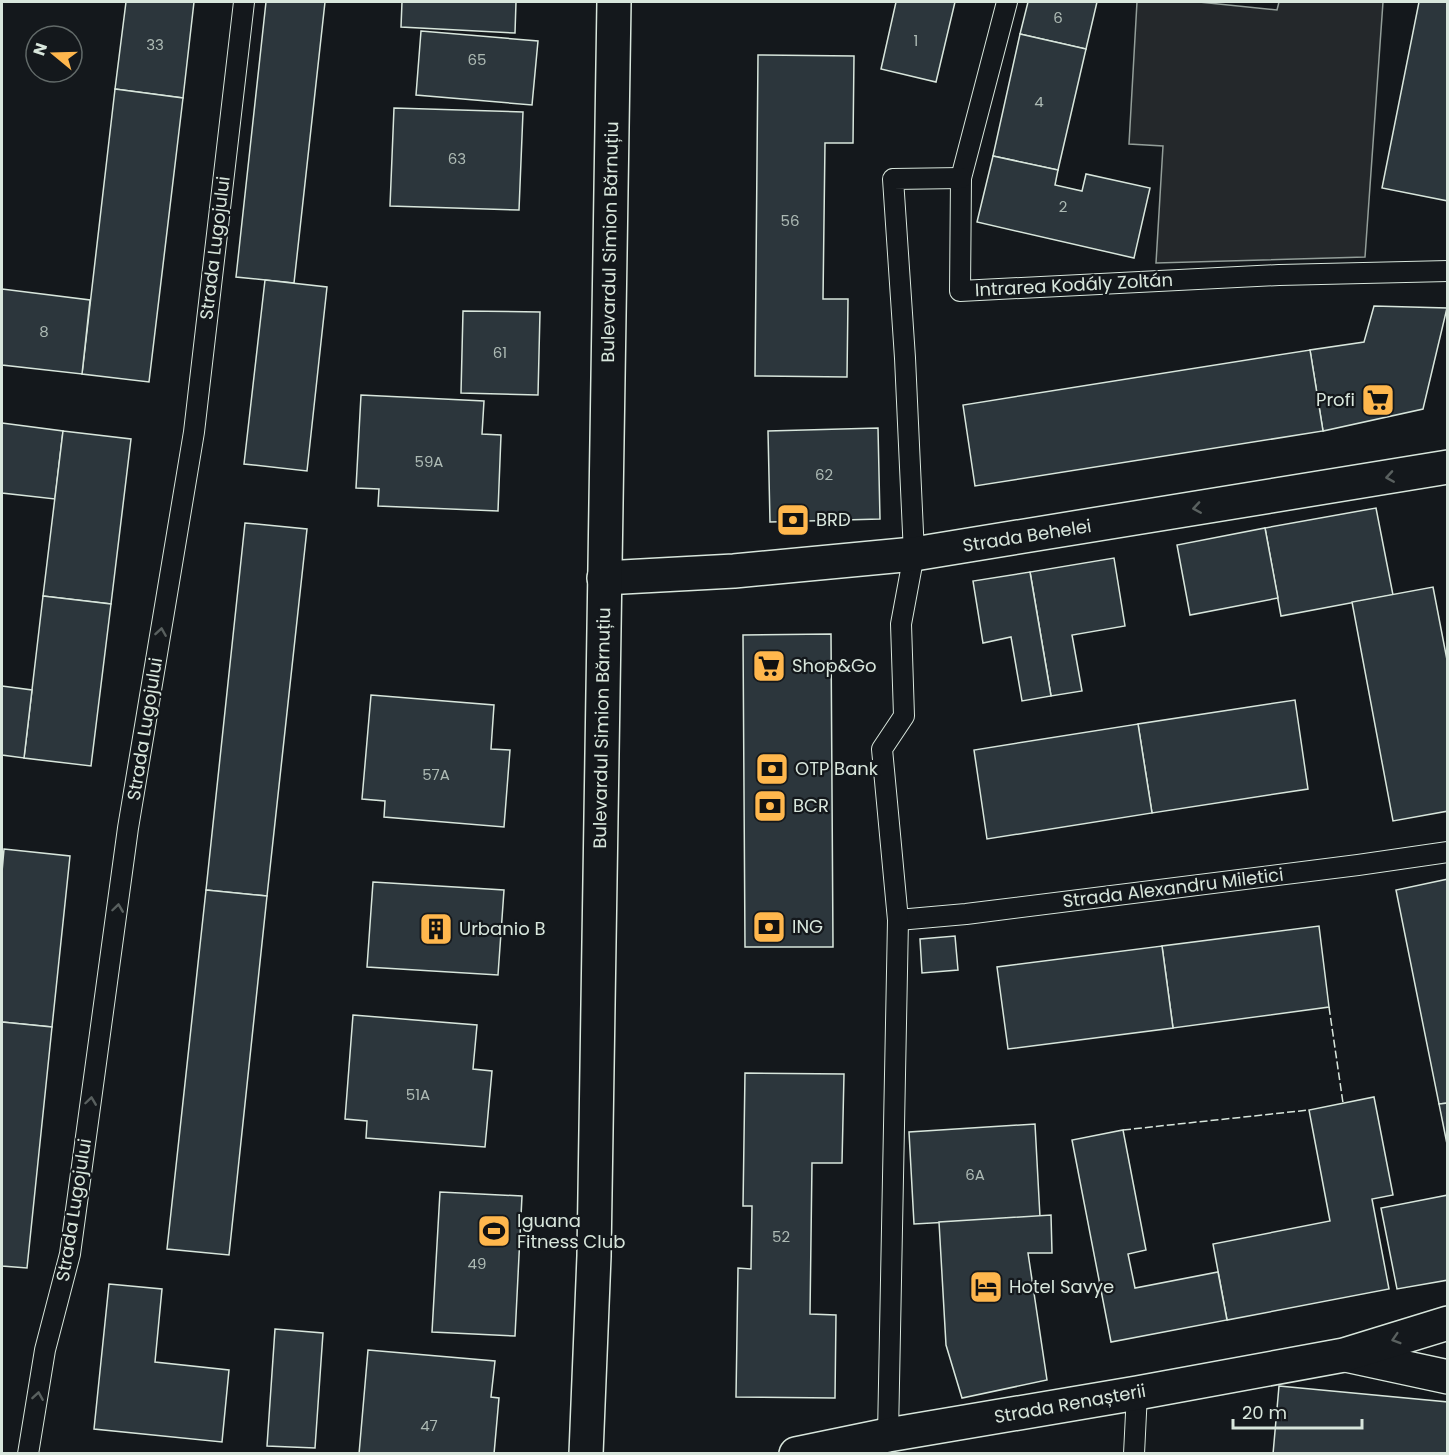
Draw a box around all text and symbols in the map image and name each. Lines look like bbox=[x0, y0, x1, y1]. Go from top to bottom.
house number: 6 bbox=[1053, 7, 1063, 28]
north arrow bbox=[24, 24, 84, 84]
house number: 1 bbox=[914, 30, 918, 51]
house number: 33 bbox=[146, 34, 164, 55]
text: N bbox=[27, 40, 53, 59]
house number: 65 bbox=[468, 49, 486, 70]
house number: 4 bbox=[1034, 91, 1044, 112]
street label: Bulevardul Simion Bărnuțiu bbox=[595, 121, 624, 363]
house number: 63 bbox=[448, 148, 466, 169]
street label: Strada Lugojului bbox=[193, 175, 236, 321]
house number: 2 bbox=[1059, 196, 1067, 217]
house number: 56 bbox=[781, 210, 799, 231]
street label: Intrarea Kodály Zoltán bbox=[974, 267, 1174, 302]
house number: 8 bbox=[39, 321, 49, 342]
house number: 61 bbox=[493, 342, 507, 363]
supermarket icon: Profi bbox=[1360, 382, 1396, 418]
place label: Profi bbox=[1316, 387, 1355, 412]
house number: 59A bbox=[415, 451, 443, 472]
house number: 62 bbox=[815, 464, 833, 485]
one-way arrow bbox=[1385, 470, 1394, 482]
one-way arrow bbox=[1193, 501, 1203, 514]
bank icon: BRD bbox=[775, 502, 811, 538]
place label: BRD bbox=[816, 507, 851, 532]
street label: Strada Behelei bbox=[961, 513, 1093, 558]
street label: Bulevardul Simion Bărnuțiu bbox=[587, 607, 616, 849]
one-way arrow bbox=[154, 628, 167, 638]
supermarket icon: Shop&Go bbox=[751, 648, 787, 684]
place label: Shop&Go bbox=[792, 653, 877, 678]
street label: Strada Lugojului bbox=[121, 656, 168, 802]
bank icon: OTP Bank bbox=[754, 751, 790, 787]
place label: OTP Bank bbox=[795, 756, 879, 781]
house number: 57A bbox=[422, 764, 450, 785]
bank icon: BCR bbox=[752, 788, 788, 824]
place label: BCR bbox=[793, 793, 829, 818]
street label: Strada Alexandru Miletici bbox=[1061, 862, 1285, 913]
one-way arrow bbox=[111, 903, 123, 912]
bank icon: ING bbox=[751, 909, 787, 945]
building icon: Urbanio B bbox=[418, 911, 454, 947]
place label: ING bbox=[792, 914, 823, 939]
place label: Urbanio B bbox=[459, 916, 546, 941]
house number: 51A bbox=[406, 1084, 430, 1105]
one-way arrow bbox=[85, 1096, 97, 1106]
street label: Strada Lugojului bbox=[50, 1137, 97, 1283]
house number: 6A bbox=[965, 1164, 985, 1185]
place label: Iguana Fitness Club bbox=[517, 1208, 625, 1254]
sports icon: Iguana Fitness Club bbox=[476, 1213, 512, 1249]
house number: 52 bbox=[772, 1226, 790, 1247]
house number: 49 bbox=[468, 1253, 486, 1274]
hotel icon: Hotel Savye bbox=[968, 1269, 1004, 1305]
place label: Hotel Savye bbox=[1009, 1274, 1114, 1299]
one-way arrow bbox=[1391, 1332, 1402, 1344]
street label: Strada Renașterii bbox=[992, 1378, 1148, 1429]
one-way arrow bbox=[31, 1391, 44, 1401]
scale bar bbox=[1233, 1392, 1362, 1430]
text: 20 m bbox=[1242, 1400, 1287, 1425]
house number: 47 bbox=[420, 1415, 438, 1436]

